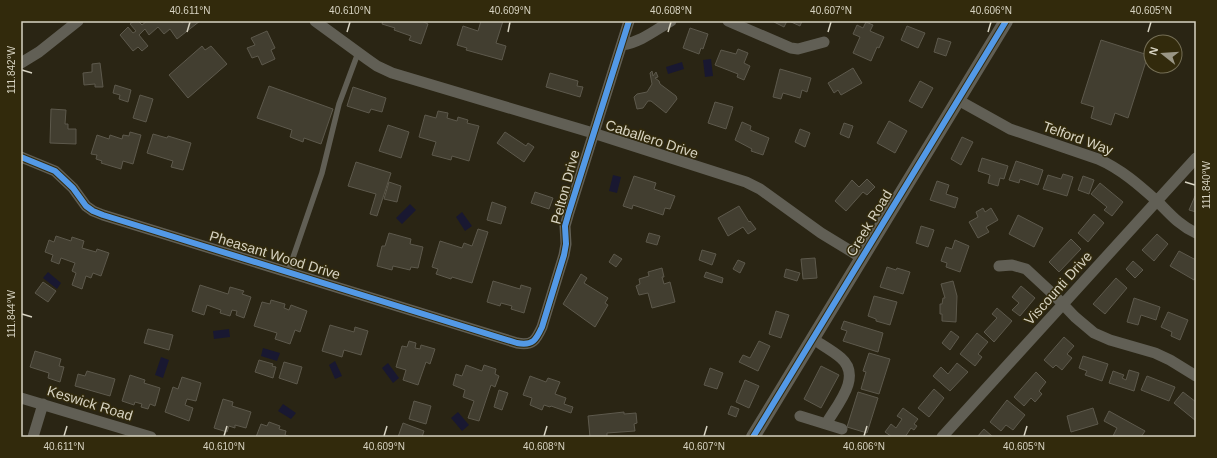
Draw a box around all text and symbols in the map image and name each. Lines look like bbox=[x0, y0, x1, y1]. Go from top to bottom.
text: 40.611°N bbox=[169, 5, 211, 16]
text: 40.610°N bbox=[329, 5, 371, 16]
text: 40.609°N bbox=[489, 5, 531, 16]
text: 40.608°N bbox=[650, 5, 692, 16]
text: 40.607°N bbox=[810, 5, 852, 16]
text: 40.606°N bbox=[970, 5, 1012, 16]
text: 40.605°N bbox=[1130, 5, 1172, 16]
north arrow bbox=[1143, 34, 1183, 74]
text: 111.842°W bbox=[6, 45, 17, 94]
text: N bbox=[1147, 45, 1160, 57]
street label: Caballero Drive bbox=[604, 116, 701, 162]
street label: Telford Way bbox=[1041, 118, 1115, 158]
street label: Pelton Drive bbox=[547, 148, 583, 226]
text: 111.840°W bbox=[1201, 160, 1212, 209]
street label: Creek Road bbox=[843, 187, 895, 259]
street label: Pheasant Wood Drive bbox=[208, 227, 343, 283]
street label: Viscounti Drive bbox=[1021, 248, 1095, 328]
text: 111.844°W bbox=[6, 289, 17, 338]
street label: Keswick Road bbox=[45, 382, 135, 424]
text: 40.611°N bbox=[43, 441, 85, 452]
text: 40.610°N bbox=[203, 441, 245, 452]
text: 40.609°N bbox=[363, 441, 405, 452]
text: 40.608°N bbox=[523, 441, 565, 452]
text: 40.607°N bbox=[683, 441, 725, 452]
text: 40.606°N bbox=[843, 441, 885, 452]
text: 40.605°N bbox=[1003, 441, 1045, 452]

